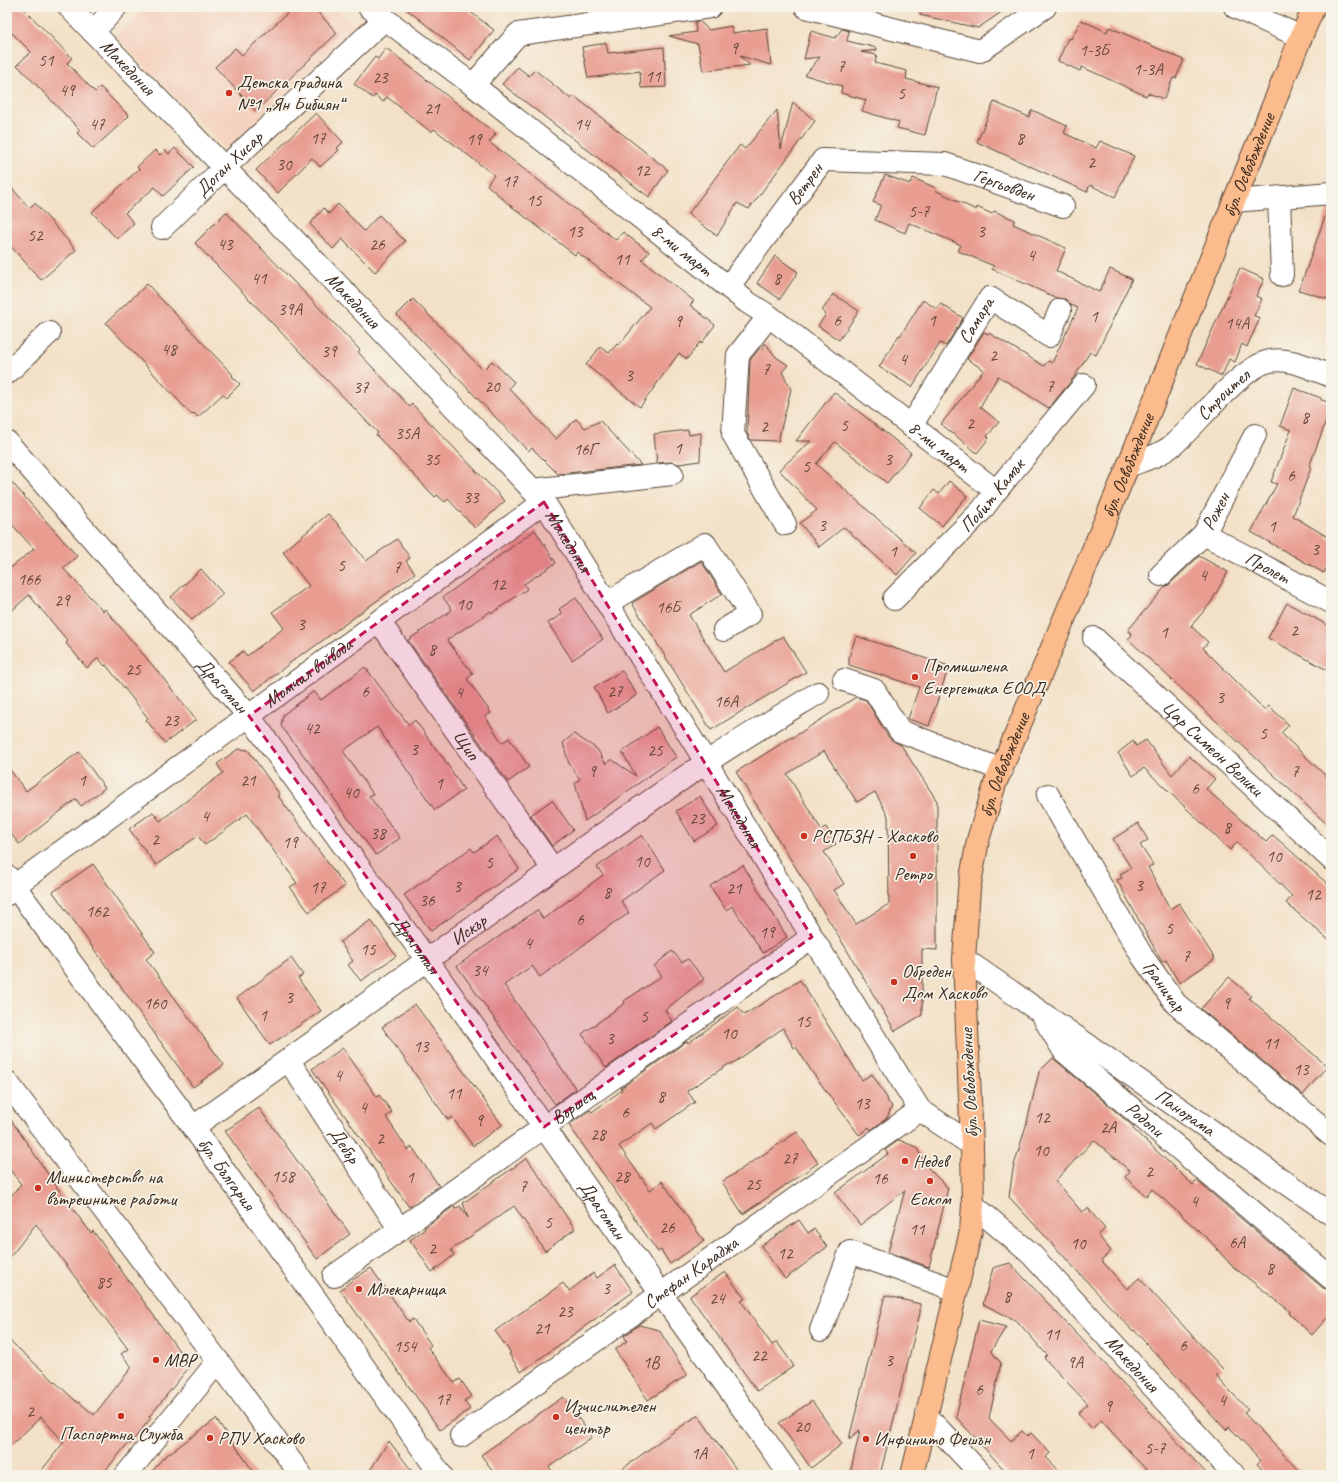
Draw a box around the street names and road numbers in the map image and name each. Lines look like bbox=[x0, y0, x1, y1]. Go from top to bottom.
street label: Македония bbox=[95, 34, 161, 102]
street label: бул. Освобождение bbox=[1217, 108, 1281, 220]
street label: Доган Хисар bbox=[190, 125, 269, 201]
street label: Ветрен bbox=[781, 157, 829, 210]
street label: Гергьовден bbox=[970, 163, 1039, 207]
street label: 8-ми март bbox=[646, 219, 718, 283]
street label: Македония bbox=[320, 267, 387, 335]
street label: Самара bbox=[953, 291, 1001, 348]
street label: Строител bbox=[1192, 363, 1255, 426]
street label: бул. Освобождение bbox=[1096, 408, 1160, 521]
street label: 8-ми март bbox=[903, 416, 975, 479]
street label: Побит Камък bbox=[955, 452, 1031, 537]
street label: Рожен bbox=[1196, 487, 1236, 534]
street label: Македония bbox=[540, 505, 598, 578]
street label: Пролет bbox=[1241, 546, 1295, 590]
street label: Момчил войвода bbox=[260, 632, 358, 713]
street label: Драгоман bbox=[191, 653, 254, 719]
street label: Цар Симеон Велики bbox=[1157, 695, 1269, 802]
street label: бул. Освобождение bbox=[974, 707, 1036, 820]
street label: Щип bbox=[448, 726, 486, 766]
street label: Македония bbox=[711, 781, 768, 854]
street label: Искър bbox=[446, 908, 492, 951]
street label: Драгоман bbox=[387, 911, 446, 980]
street label: Граничар bbox=[1137, 956, 1190, 1019]
street label: бул. Освобождение bbox=[954, 1026, 984, 1138]
street label: Вършец bbox=[547, 1082, 600, 1130]
street label: Панорама bbox=[1150, 1083, 1221, 1143]
street label: Родопи bbox=[1121, 1097, 1170, 1144]
street label: Дебър bbox=[324, 1123, 366, 1169]
street label: бул. България bbox=[192, 1133, 261, 1216]
street label: Драгоман bbox=[573, 1176, 632, 1245]
street label: Стефан Караджа bbox=[639, 1230, 744, 1314]
street label: Македония bbox=[1100, 1330, 1165, 1399]

